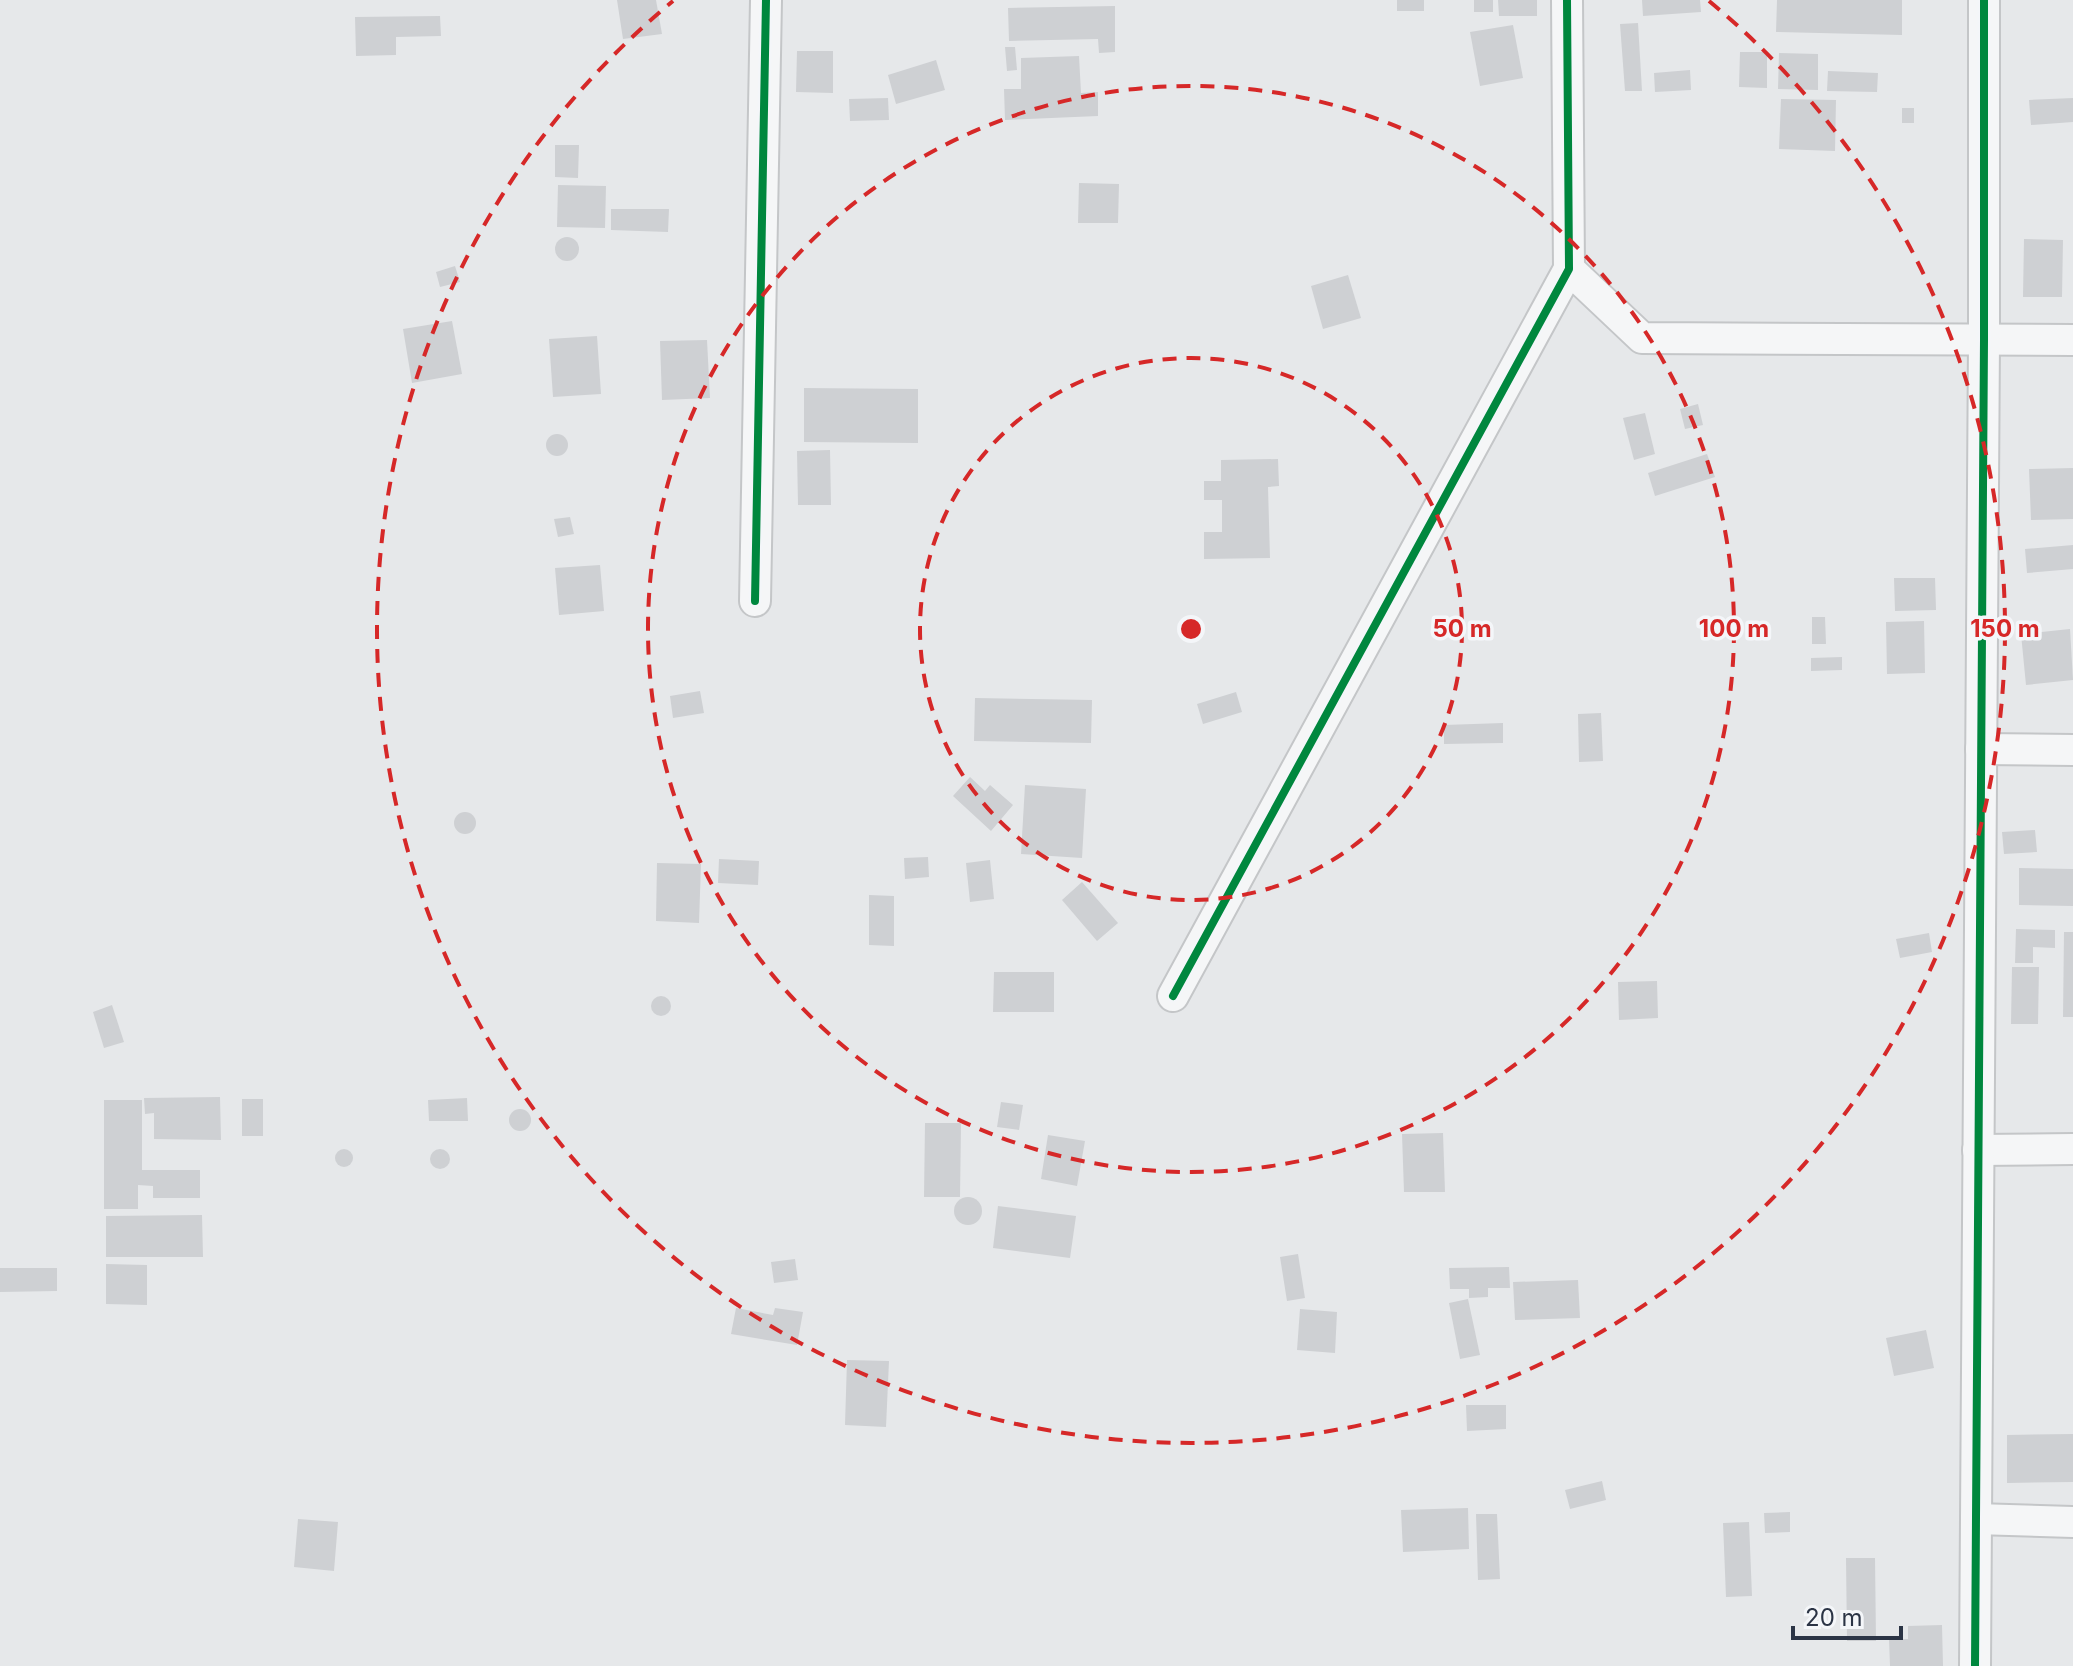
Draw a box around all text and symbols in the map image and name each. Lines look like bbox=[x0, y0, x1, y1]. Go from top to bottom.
text: 50 m bbox=[1432, 614, 1492, 643]
text: 100 m bbox=[1699, 614, 1769, 643]
text: 150 m bbox=[1970, 614, 2040, 643]
centre of rings bbox=[1177, 615, 1205, 643]
scale bar bbox=[1793, 1590, 1901, 1640]
text: 20 m bbox=[1805, 1603, 1863, 1632]

